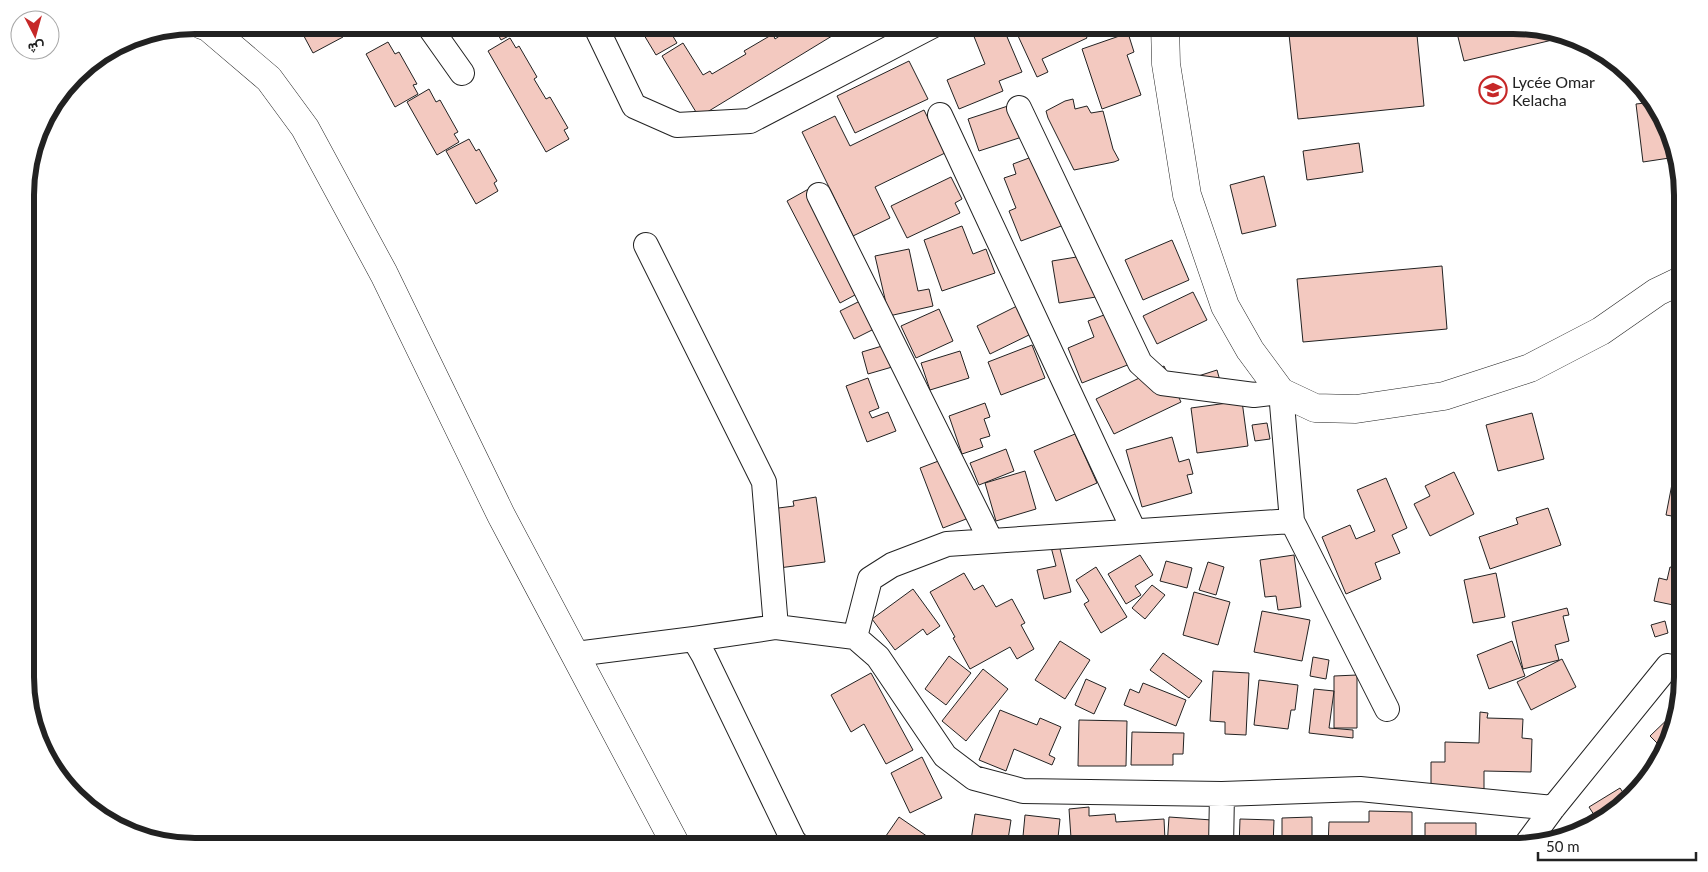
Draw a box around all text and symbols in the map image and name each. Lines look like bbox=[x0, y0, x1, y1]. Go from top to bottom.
north arrow bbox=[10, 10, 60, 60]
text: ش bbox=[27, 38, 46, 58]
place label: Lycée Omar Kelacha bbox=[1512, 72, 1595, 109]
school or university icon: Lycée Omar Kelacha bbox=[1478, 75, 1508, 105]
scale bar bbox=[1538, 830, 1696, 862]
text: 50 m bbox=[1546, 837, 1580, 855]

